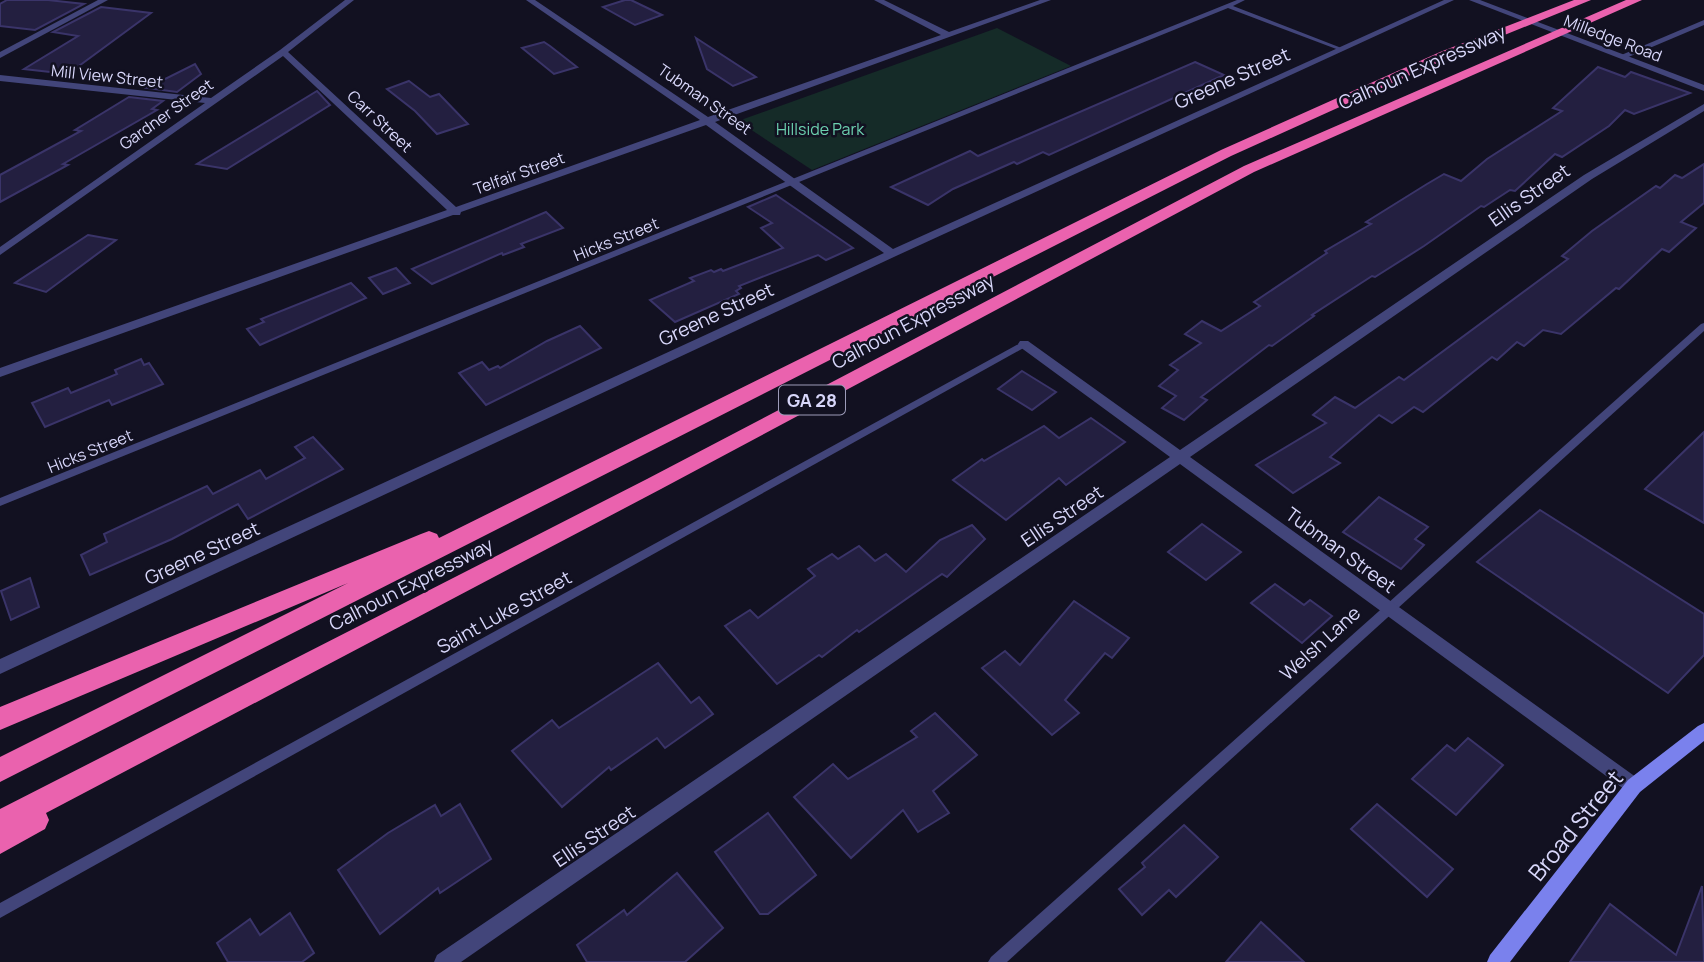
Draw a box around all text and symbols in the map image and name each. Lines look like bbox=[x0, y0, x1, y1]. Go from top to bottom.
street label: Milledge Road bbox=[1561, 9, 1665, 67]
street label: Calhoun Expressway bbox=[1334, 18, 1510, 116]
street label: Greene Street bbox=[1170, 41, 1294, 115]
street label: Tubman Street bbox=[654, 58, 756, 140]
street label: Mill View Street bbox=[50, 59, 164, 93]
street label: Gardner Street bbox=[115, 73, 217, 155]
street label: Carr Street bbox=[342, 85, 418, 157]
park label: Hillside Park bbox=[776, 118, 865, 140]
street label: Telfair Street bbox=[470, 146, 568, 200]
street label: Ellis Street bbox=[1483, 157, 1575, 233]
street label: Hicks Street bbox=[570, 212, 662, 266]
street label: Calhoun Expressway bbox=[827, 267, 999, 375]
street label: Greene Street bbox=[654, 276, 778, 352]
road number: GA 28 bbox=[779, 386, 845, 414]
street label: Hicks Street bbox=[44, 424, 136, 478]
street label: Ellis Street bbox=[1016, 479, 1108, 553]
street label: Tubman Street bbox=[1281, 501, 1401, 599]
street label: Greene Street bbox=[140, 515, 264, 591]
street label: Calhoun Expressway bbox=[324, 531, 498, 637]
street label: Saint Luke Street bbox=[432, 564, 576, 660]
street label: Welsh Lane bbox=[1274, 600, 1366, 686]
street label: Broad Street bbox=[1520, 763, 1630, 887]
street label: Ellis Street bbox=[548, 799, 640, 873]

